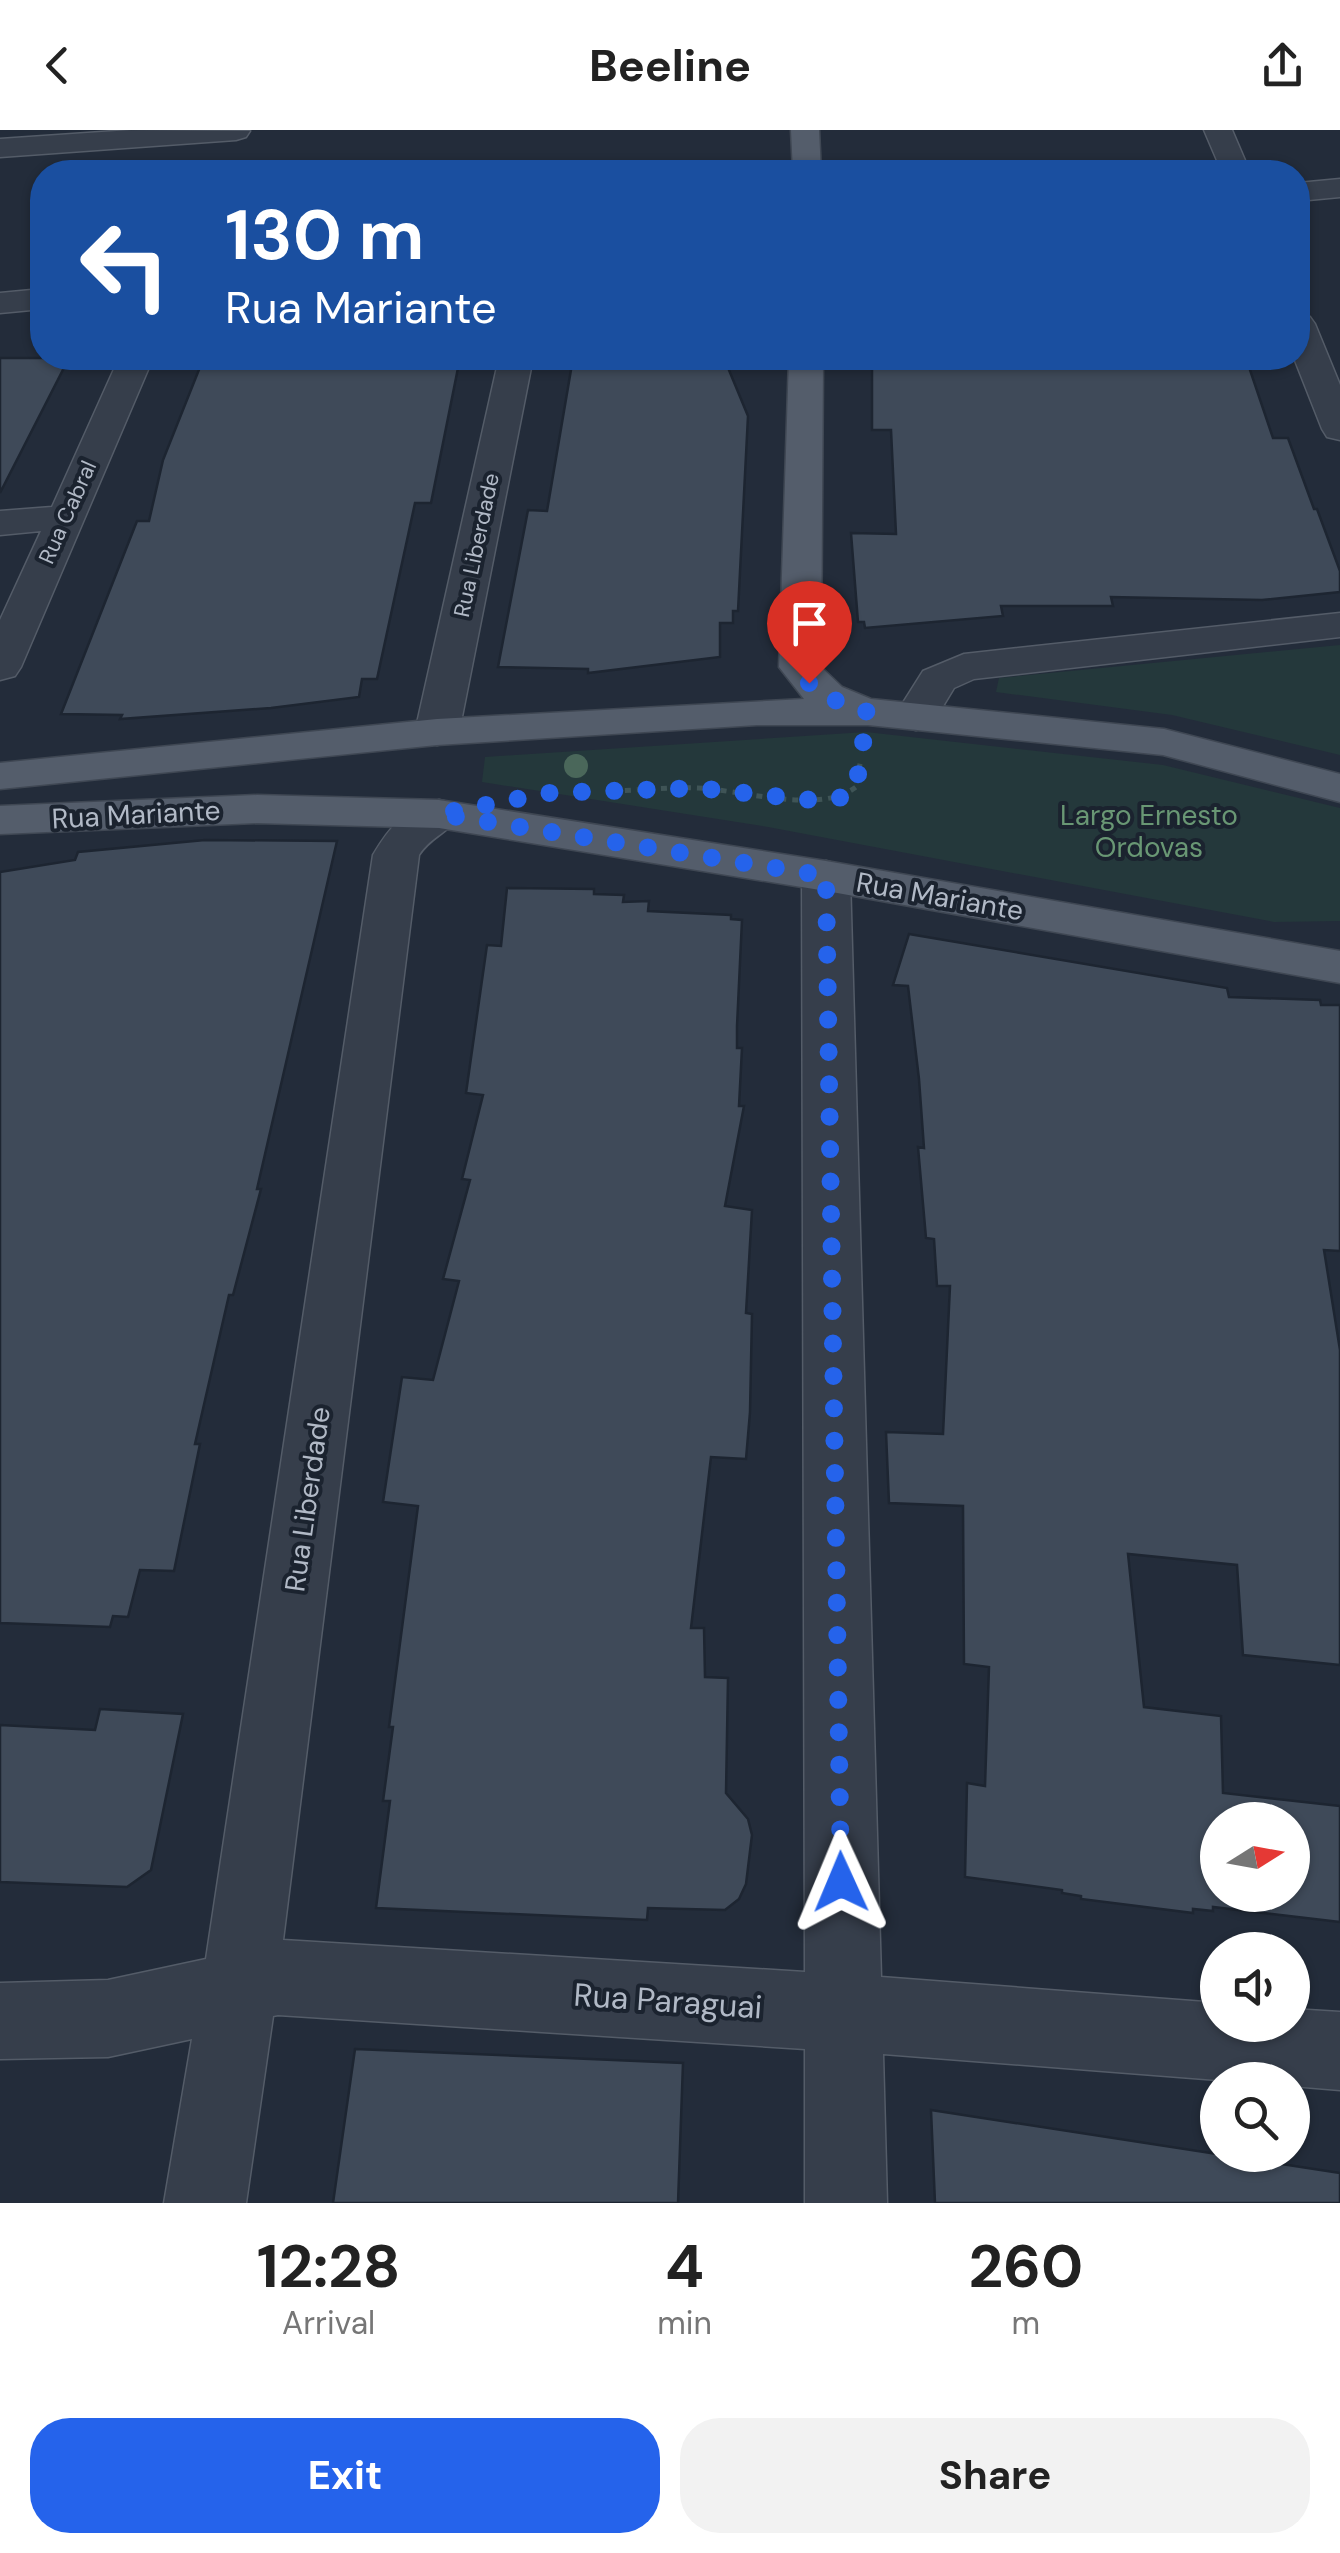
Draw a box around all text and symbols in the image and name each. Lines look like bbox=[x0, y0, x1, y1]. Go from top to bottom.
text: Beeline bbox=[589, 36, 751, 95]
icon: back bbox=[30, 38, 85, 93]
icon: share bbox=[1255, 38, 1310, 93]
text: 130 m bbox=[225, 190, 424, 281]
icon: left bbox=[60, 200, 190, 330]
text: Rua Mariante bbox=[225, 278, 497, 337]
street label: Rua Cabral bbox=[32, 456, 103, 568]
street label: Rua Liberdade bbox=[447, 470, 506, 620]
pin bbox=[767, 581, 852, 684]
icon: arrive bbox=[782, 596, 837, 651]
street label: Rua Mariante bbox=[51, 792, 221, 837]
park label: Largo Ernesto Ordovas bbox=[1060, 797, 1238, 866]
street label: Rua Mariante bbox=[853, 864, 1026, 929]
street label: Rua Liberdade bbox=[276, 1404, 339, 1594]
north arrow bbox=[1200, 1802, 1310, 1912]
map controls bbox=[1200, 1802, 1310, 2172]
position arrow bbox=[789, 1830, 893, 1934]
button: sound bbox=[1200, 1932, 1310, 2042]
street label: Rua Paraguai bbox=[572, 1973, 764, 2029]
button: search bbox=[1200, 2062, 1310, 2172]
text: 12:28 bbox=[257, 2227, 401, 2306]
text: 4 bbox=[665, 2227, 704, 2306]
text: 260 bbox=[968, 2227, 1083, 2306]
text: Arrival bbox=[282, 2302, 375, 2344]
text: min bbox=[657, 2302, 712, 2344]
text: m bbox=[1012, 2302, 1040, 2344]
button: Exit bbox=[30, 2418, 660, 2533]
button: Share bbox=[680, 2418, 1310, 2533]

